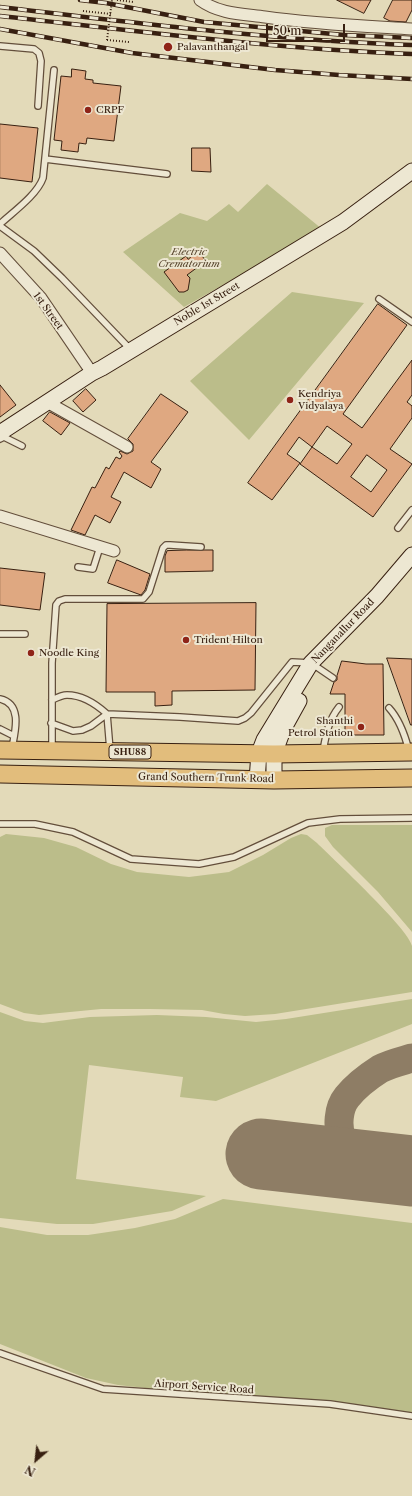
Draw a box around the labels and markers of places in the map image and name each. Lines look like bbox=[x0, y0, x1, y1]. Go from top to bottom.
marker: Palavanthangal bbox=[162, 41, 174, 53]
place label: Palavanthangal bbox=[177, 41, 248, 53]
place label: CRPF bbox=[96, 104, 124, 116]
marker: CRPF bbox=[83, 105, 93, 115]
place label: Kendriya Vidyalaya bbox=[298, 388, 343, 412]
marker: Kendriya Vidyalaya bbox=[285, 395, 295, 405]
place label: Trident Hilton bbox=[194, 634, 263, 646]
marker: Trident Hilton bbox=[181, 635, 191, 645]
place label: Noodle King bbox=[39, 647, 99, 659]
marker: Noodle King bbox=[26, 648, 36, 658]
place label: Shanthi Petrol Station bbox=[288, 715, 353, 738]
marker: Shanthi Petrol Station bbox=[356, 722, 366, 732]

